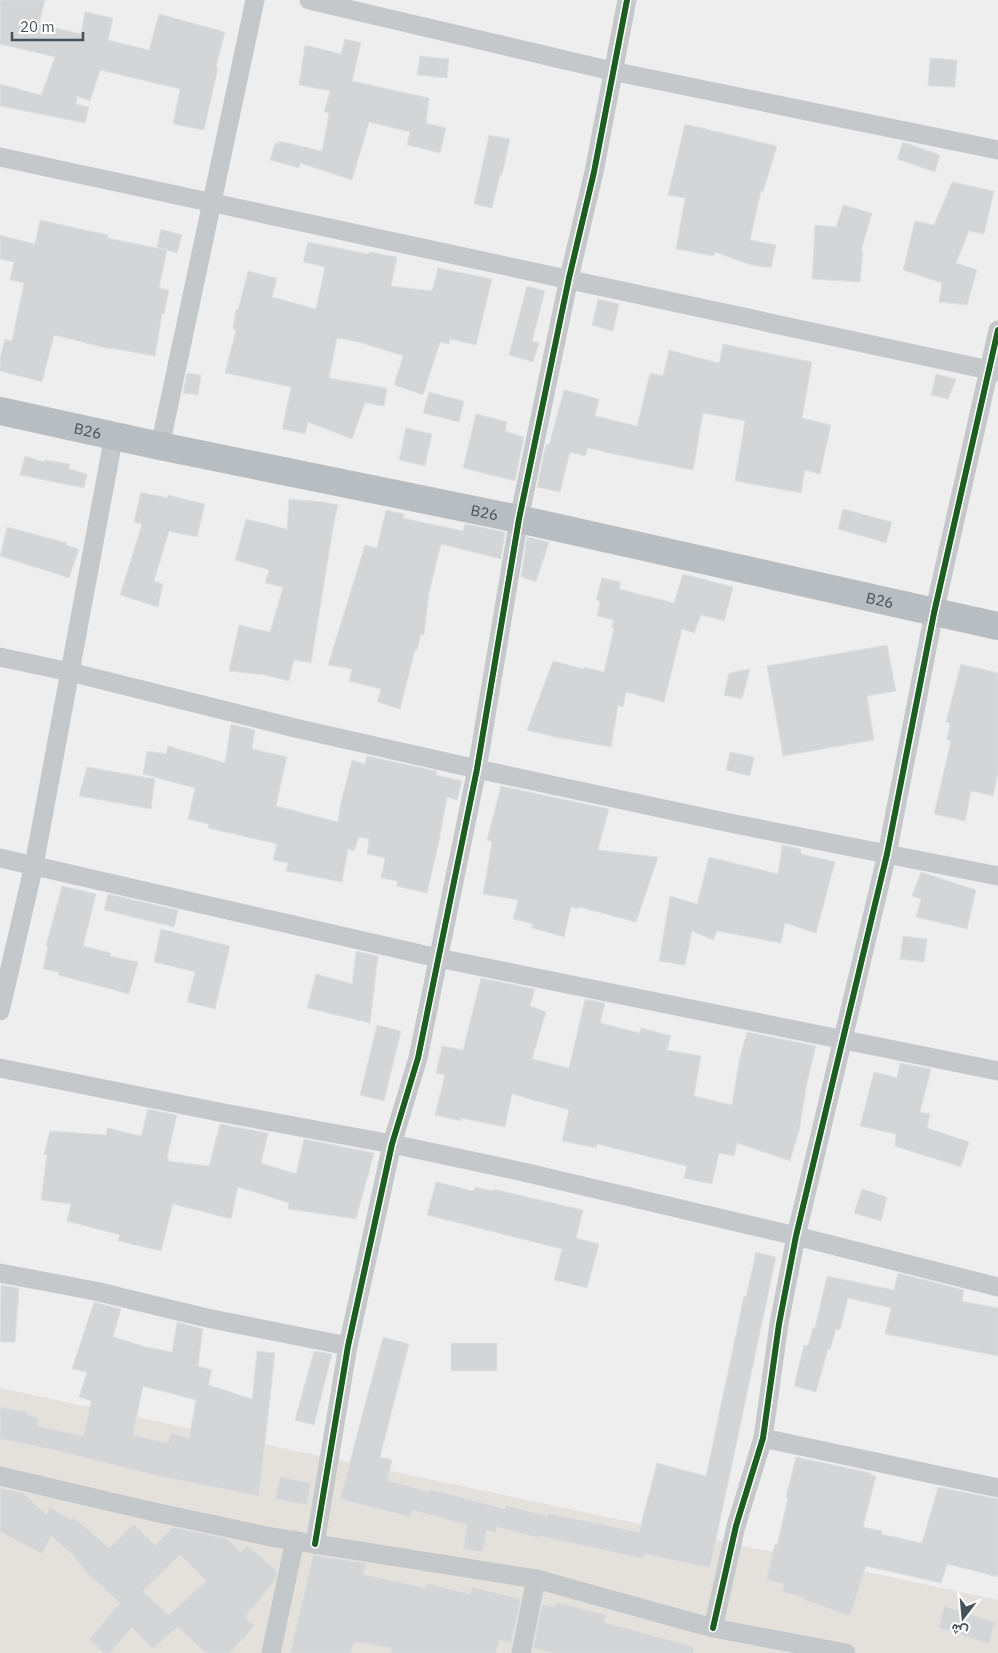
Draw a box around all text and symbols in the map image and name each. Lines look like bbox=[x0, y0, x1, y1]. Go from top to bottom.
scale bar bbox=[12, 10, 84, 42]
text: 20 m bbox=[20, 17, 55, 36]
street label: B26 bbox=[72, 418, 104, 442]
street label: B26 bbox=[469, 500, 500, 524]
street label: B26 bbox=[864, 587, 896, 612]
north arrow bbox=[938, 1593, 988, 1643]
text: ش bbox=[949, 1619, 970, 1641]

